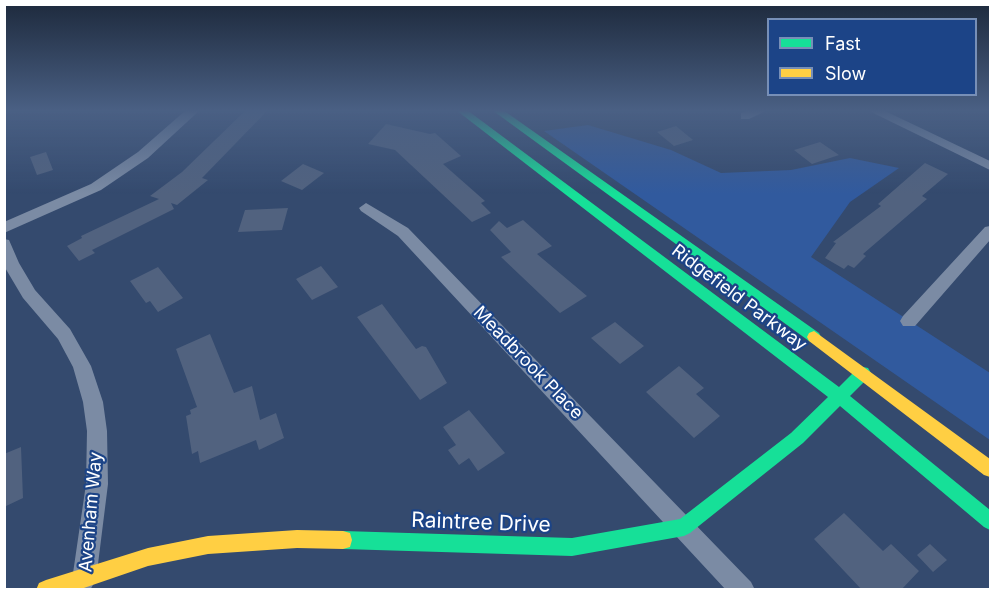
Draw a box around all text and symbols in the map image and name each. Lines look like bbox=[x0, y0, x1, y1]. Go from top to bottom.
legend bbox=[767, 18, 977, 96]
text: Fast bbox=[825, 33, 861, 54]
text: Slow bbox=[825, 63, 866, 84]
street label: Ridgefield Parkway bbox=[667, 240, 811, 356]
street label: Meadbrook Place bbox=[469, 302, 587, 424]
street label: Avenham Way bbox=[75, 451, 107, 573]
street label: Raintree Drive bbox=[411, 508, 551, 538]

